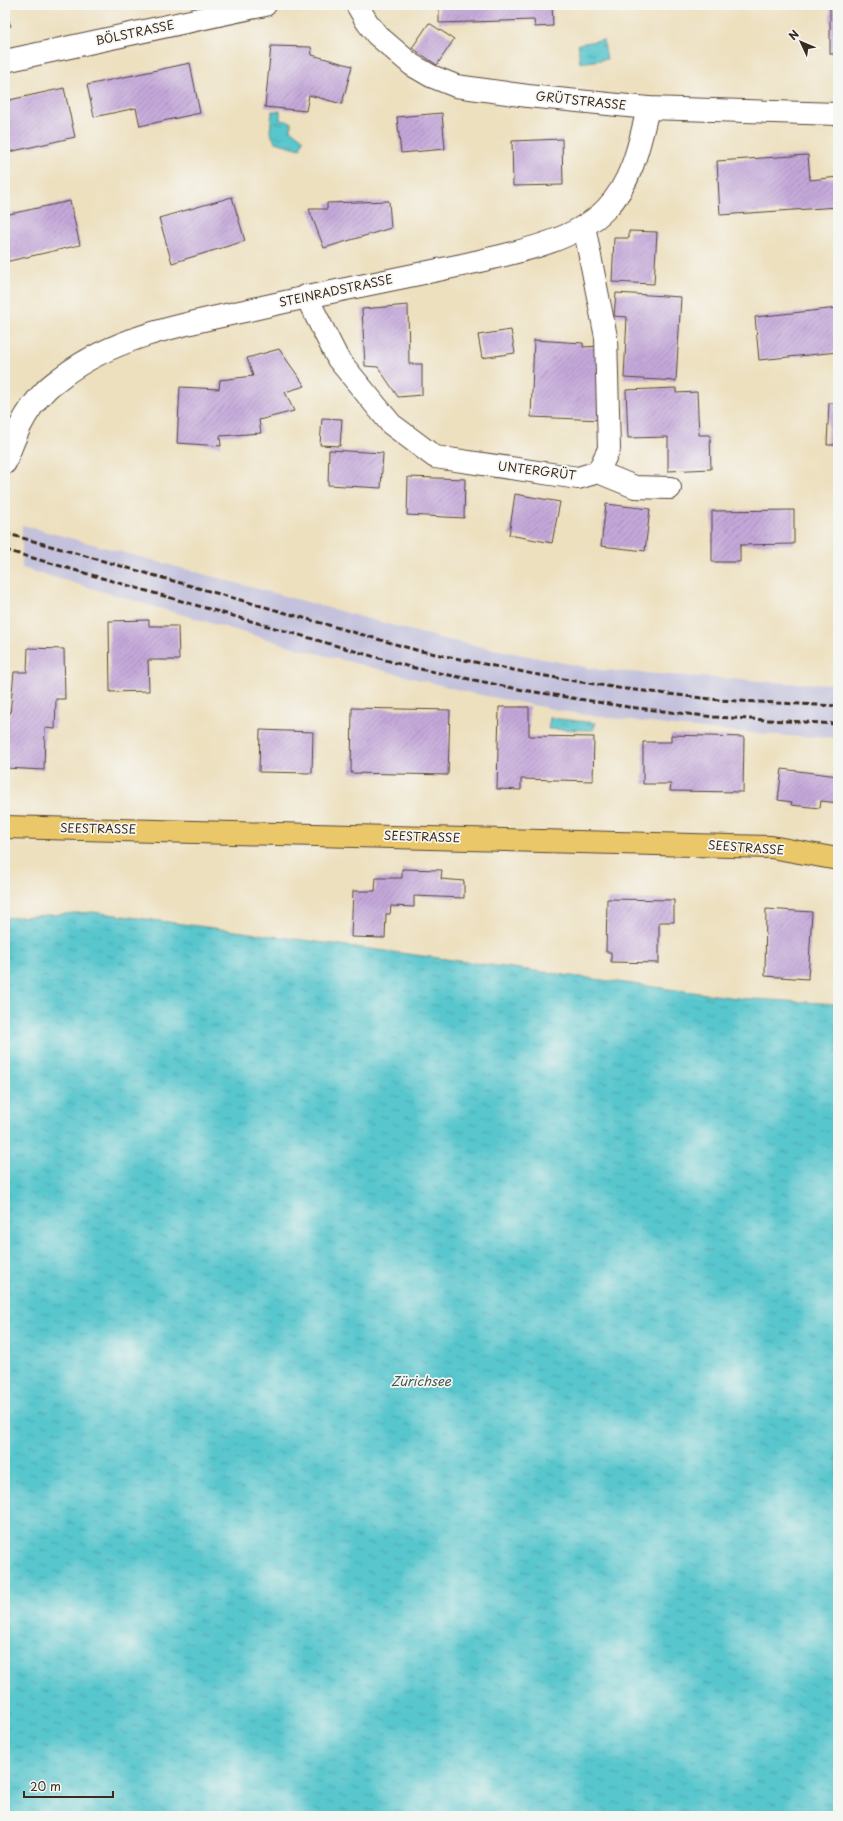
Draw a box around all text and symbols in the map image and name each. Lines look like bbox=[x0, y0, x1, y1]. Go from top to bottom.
street label: BÖLSTRASSE bbox=[94, 15, 176, 49]
north arrow bbox=[781, 22, 821, 62]
text: N bbox=[784, 25, 803, 44]
street label: GRÜTSTRASSE bbox=[535, 86, 628, 114]
street label: STEINRADSTRASSE bbox=[277, 269, 395, 311]
street label: UNTERGRÜT bbox=[497, 456, 578, 484]
street label: SEESTRASSE bbox=[60, 818, 137, 838]
street label: SEESTRASSE bbox=[383, 826, 461, 846]
street label: SEESTRASSE bbox=[707, 835, 785, 859]
water label: Zürichsee bbox=[391, 1371, 452, 1390]
scale bar bbox=[24, 1773, 113, 1799]
text: 20 m bbox=[30, 1777, 61, 1795]

